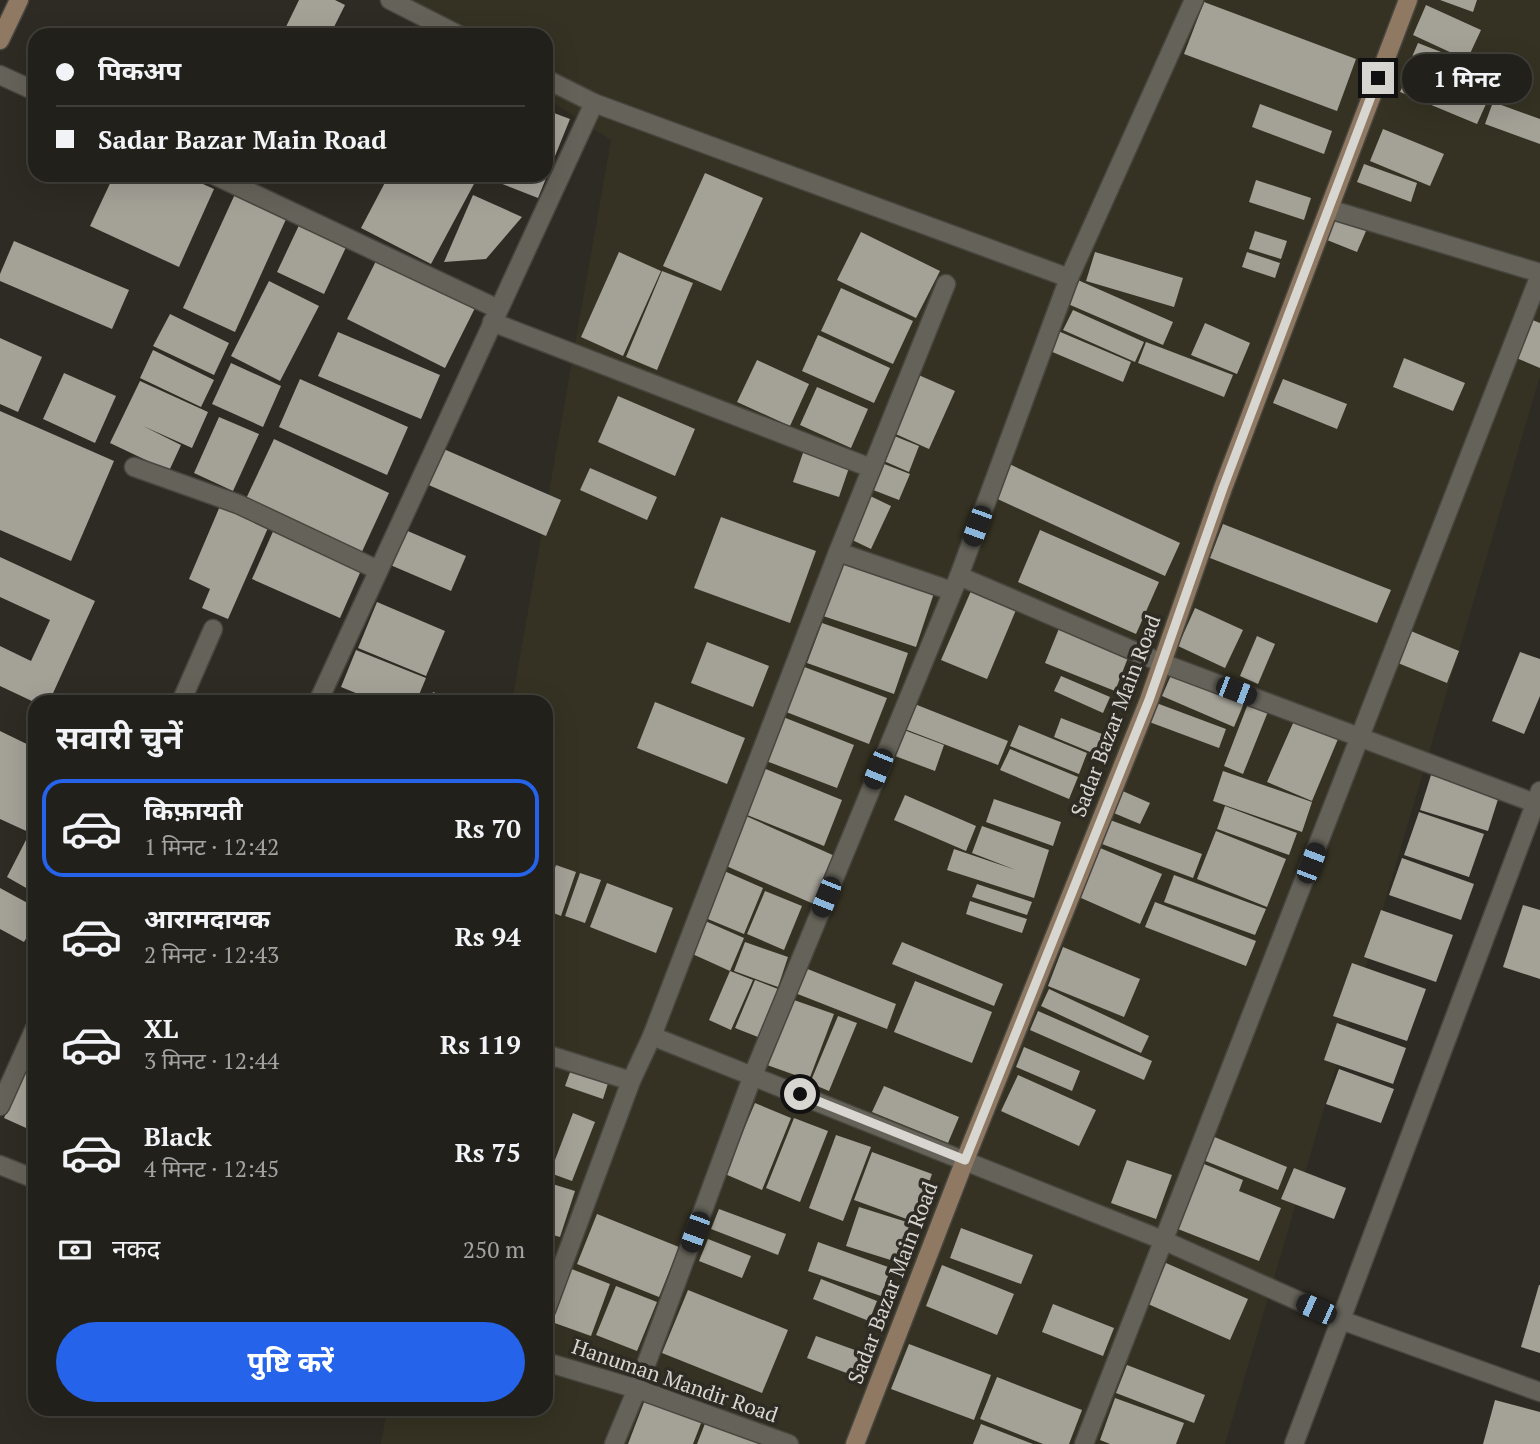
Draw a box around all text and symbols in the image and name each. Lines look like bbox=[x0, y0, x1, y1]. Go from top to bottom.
text: पिकअप bbox=[98, 53, 181, 87]
callout: 1 मिनट bbox=[1402, 54, 1532, 102]
route end bbox=[1362, 62, 1394, 94]
text: 1 मिनट bbox=[1433, 63, 1501, 94]
text: Sadar Bazar Main Road bbox=[98, 122, 387, 156]
car bbox=[960, 503, 995, 549]
street label: Sadar Bazar Main Road bbox=[1064, 610, 1167, 821]
car bbox=[1213, 674, 1260, 708]
text: सवारी चुनें bbox=[56, 716, 182, 758]
car bbox=[861, 746, 896, 792]
text: किफ़ायती bbox=[144, 793, 243, 827]
icon: car bbox=[60, 797, 123, 860]
text: Rs 70 bbox=[455, 811, 521, 845]
text: 1 मिनट · 12:42 bbox=[144, 831, 279, 862]
car bbox=[1294, 840, 1329, 886]
car bbox=[809, 874, 844, 920]
text: आरामदायक bbox=[144, 901, 270, 935]
icon: car bbox=[60, 905, 123, 968]
text: Rs 94 bbox=[455, 919, 521, 953]
text: 2 मिनट · 12:43 bbox=[144, 939, 279, 970]
text: XL bbox=[144, 1011, 178, 1045]
icon: car bbox=[60, 1013, 123, 1076]
text: Rs 119 bbox=[440, 1027, 521, 1061]
text: 3 मिनट · 12:44 bbox=[144, 1045, 279, 1076]
route start bbox=[784, 1078, 816, 1110]
text: Black bbox=[144, 1119, 212, 1153]
icon: car bbox=[60, 1121, 123, 1184]
text: Rs 75 bbox=[455, 1135, 521, 1169]
text: 4 मिनट · 12:45 bbox=[144, 1153, 279, 1184]
street label: Sadar Bazar Main Road bbox=[841, 1177, 944, 1388]
car bbox=[678, 1209, 713, 1255]
icon: cash bbox=[56, 1231, 94, 1269]
text: नकद bbox=[112, 1231, 160, 1265]
text: 250 m bbox=[463, 1234, 525, 1265]
car bbox=[1293, 1291, 1340, 1327]
button: पुष्टि करें bbox=[56, 1322, 525, 1402]
street label: Hanuman Mandir Road bbox=[569, 1332, 782, 1429]

